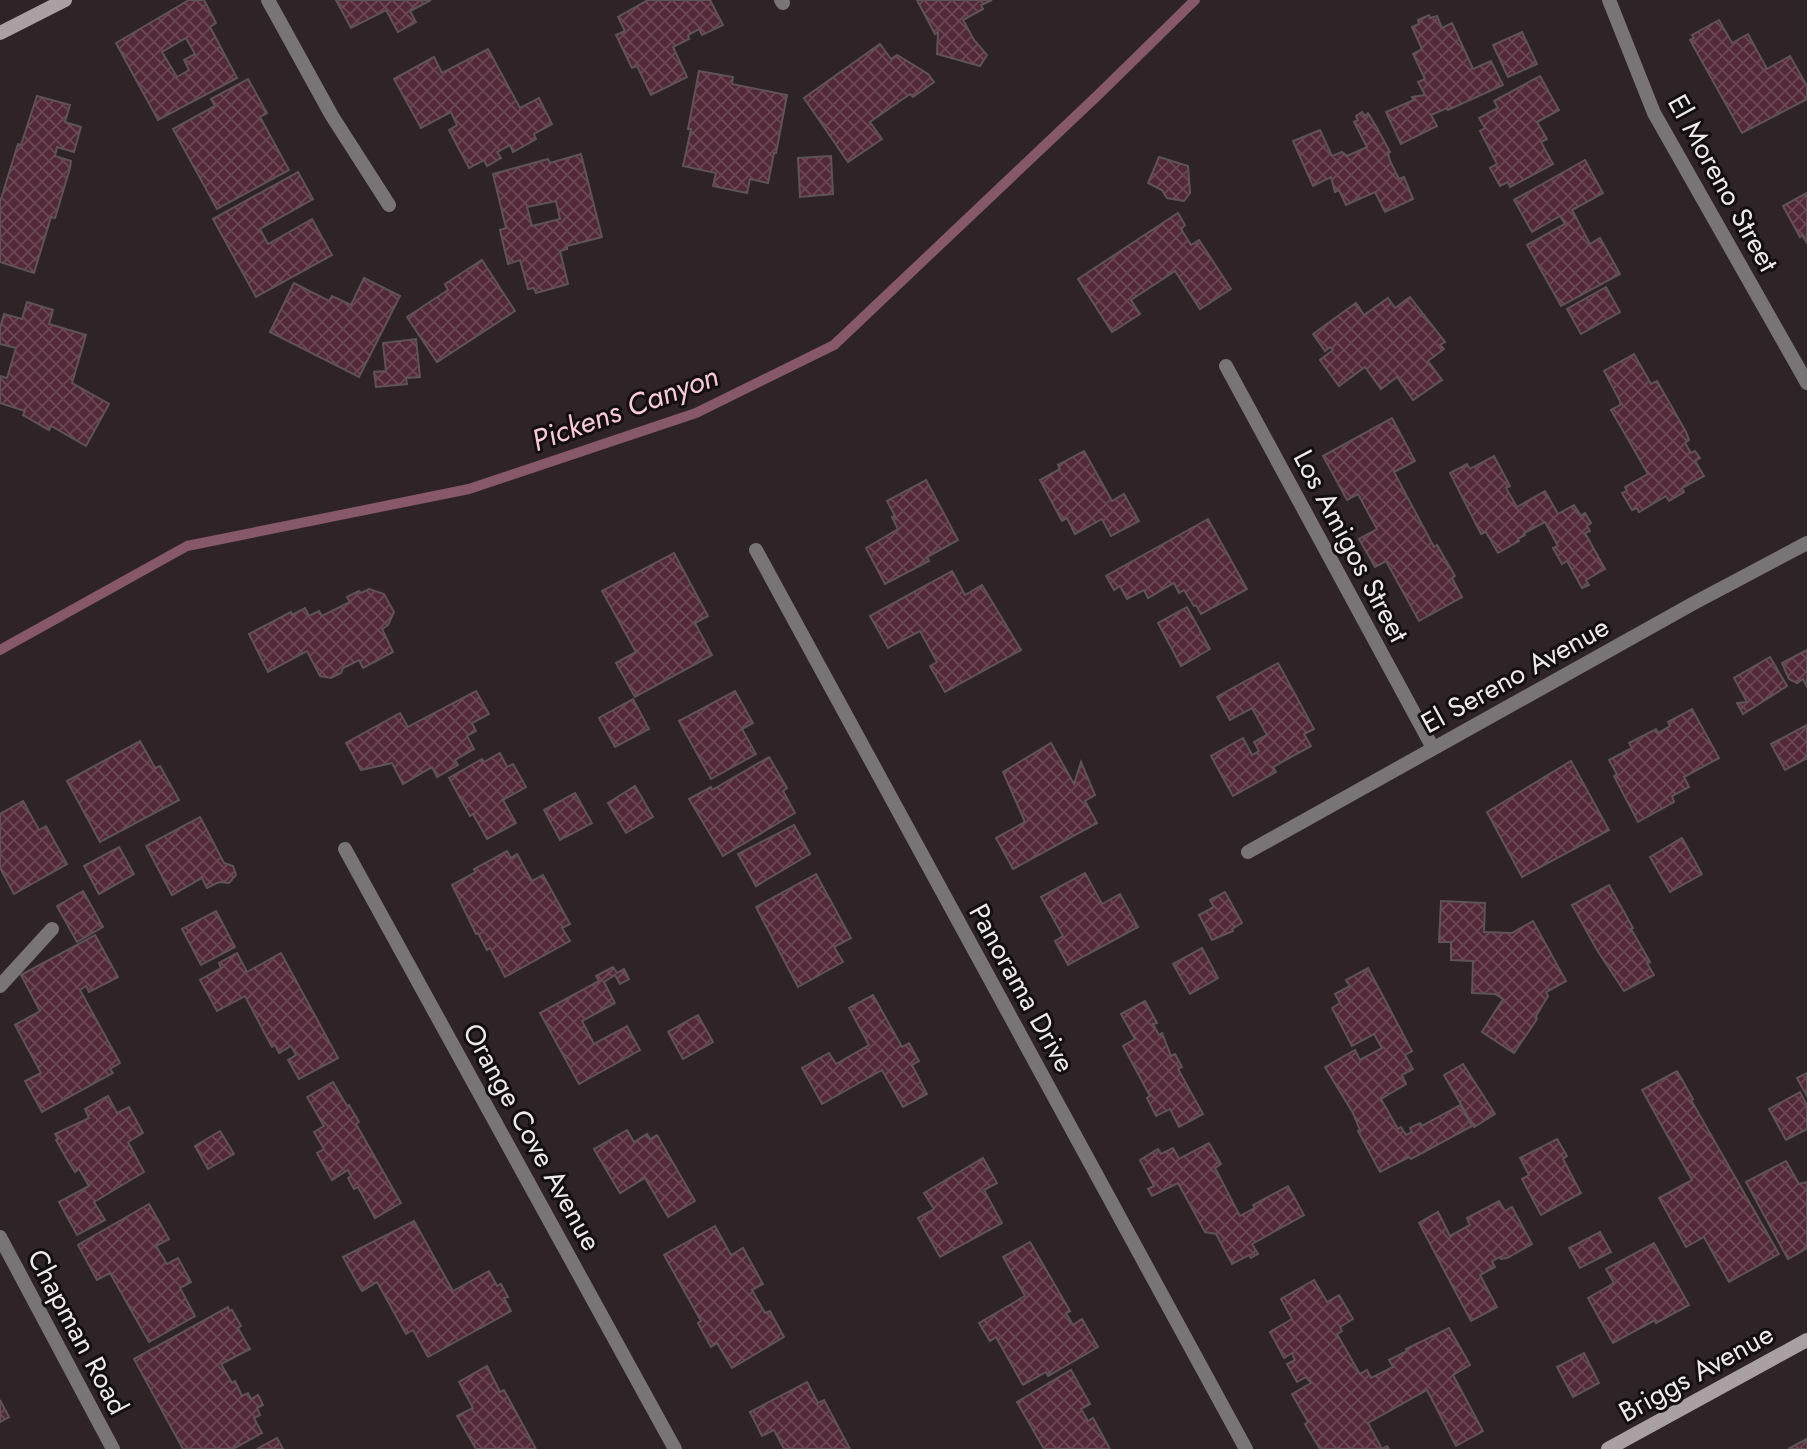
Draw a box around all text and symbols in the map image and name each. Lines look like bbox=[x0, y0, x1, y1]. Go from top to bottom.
street label: El Moreno Street bbox=[1657, 87, 1789, 279]
water label: Pickens Canyon bbox=[526, 354, 724, 462]
street label: Los Amigos Street bbox=[1283, 442, 1419, 650]
street label: El Sereno Avenue bbox=[1414, 606, 1616, 744]
street label: Panorama Drive bbox=[959, 896, 1085, 1080]
street label: Orange Cove Avenue bbox=[452, 1016, 612, 1258]
street label: Chapman Road bbox=[17, 1242, 139, 1422]
street label: Briggs Avenue bbox=[1611, 1314, 1781, 1432]

